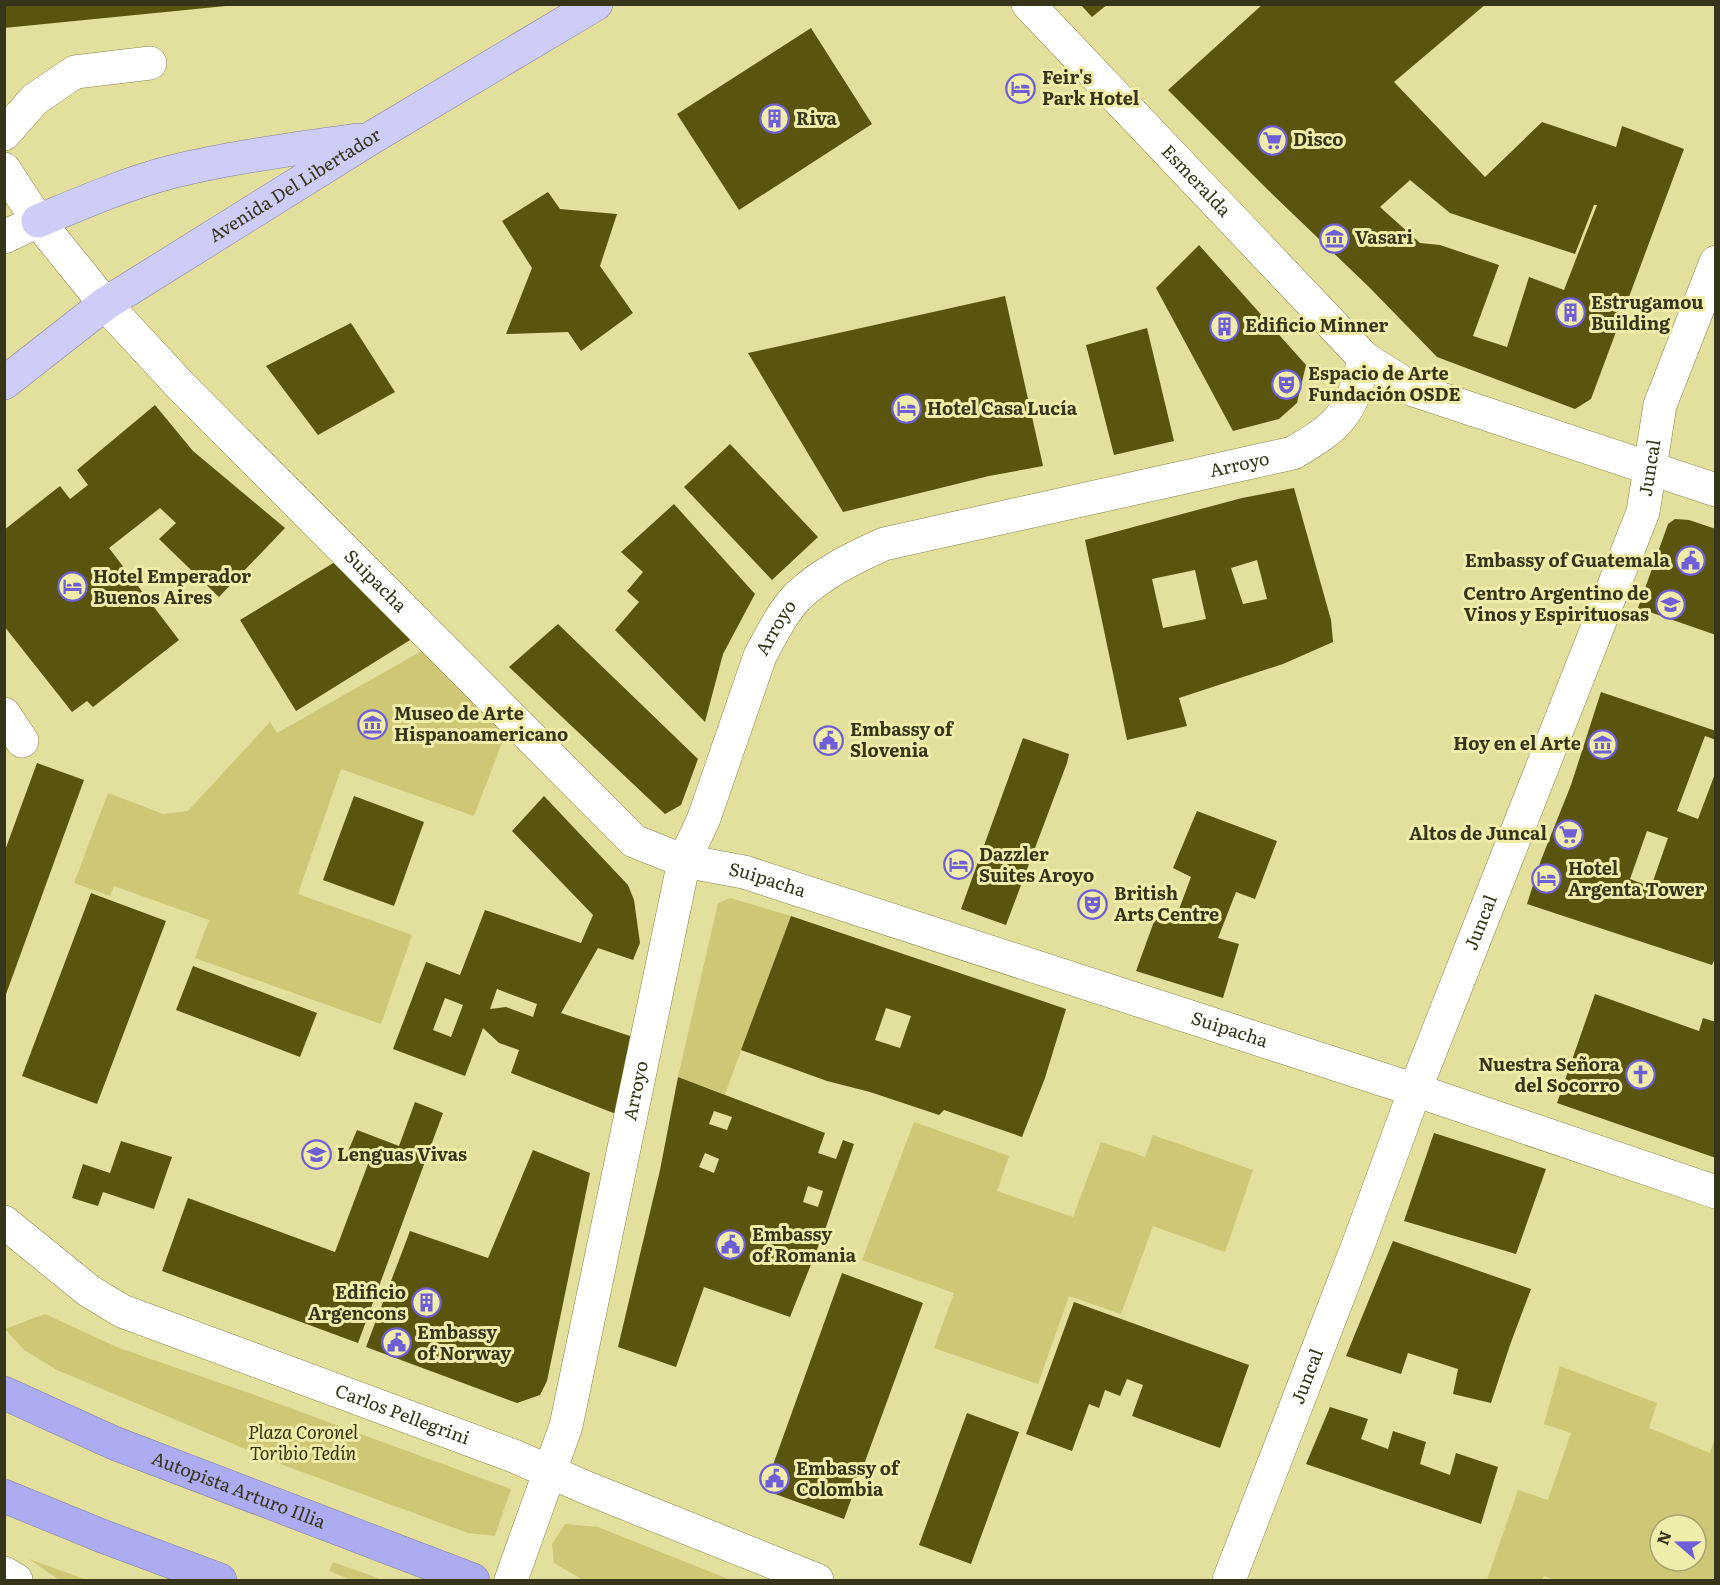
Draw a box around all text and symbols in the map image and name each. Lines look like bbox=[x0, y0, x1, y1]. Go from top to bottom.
place label: Feir's Park Hotel bbox=[1042, 63, 1140, 111]
hotel icon: Feir's Park Hotel bbox=[1005, 72, 1037, 104]
building icon: Riva bbox=[759, 103, 791, 135]
place label: Riva bbox=[796, 104, 837, 131]
street label: Avenida Del Libertador bbox=[203, 120, 385, 248]
supermarket icon: Disco bbox=[1256, 124, 1288, 156]
place label: Disco bbox=[1293, 125, 1344, 152]
street label: Esmeralda bbox=[1156, 138, 1238, 222]
museum icon: Vasari bbox=[1318, 222, 1350, 254]
place label: Vasari bbox=[1355, 223, 1414, 250]
place label: Estrugamou Building bbox=[1591, 288, 1703, 336]
building icon: Estrugamou Building bbox=[1554, 297, 1586, 329]
building icon: Edificio Minner bbox=[1208, 310, 1240, 342]
place label: Edificio Minner bbox=[1245, 311, 1389, 338]
place label: Espacio de Arte Fundación OSDE bbox=[1308, 359, 1461, 407]
theatre icon: Espacio de Arte Fundación OSDE bbox=[1271, 368, 1303, 400]
hotel icon: Hotel Casa Lucía bbox=[890, 393, 922, 425]
place label: Hotel Casa Lucía bbox=[927, 394, 1078, 421]
street label: Juncal bbox=[1631, 437, 1666, 498]
street label: Arroyo bbox=[1207, 444, 1272, 483]
street label: Suipacha bbox=[339, 543, 414, 618]
public building icon: Embassy of Guatemala bbox=[1675, 545, 1707, 577]
place label: Embassy of Guatemala bbox=[1465, 546, 1671, 573]
place label: Hotel Emperador Buenos Aires bbox=[93, 562, 251, 610]
hotel icon: Hotel Emperador Buenos Aires bbox=[56, 571, 88, 603]
place label: Centro Argentino de Vinos y Espirituosas bbox=[1463, 579, 1649, 627]
school or university icon: Centro Argentino de Vinos y Espirituosas bbox=[1654, 588, 1686, 620]
street label: Arroyo bbox=[748, 593, 802, 660]
place label: Museo de Arte Hispanoamericano bbox=[394, 699, 568, 747]
museum icon: Museo de Arte Hispanoamericano bbox=[357, 708, 389, 740]
place label: Embassy of Slovenia bbox=[850, 715, 955, 763]
public building icon: Embassy of Slovenia bbox=[813, 724, 845, 756]
museum icon: Hoy en el Arte bbox=[1586, 728, 1618, 760]
place label: Hoy en el Arte bbox=[1453, 729, 1581, 756]
supermarket icon: Altos de Juncal bbox=[1552, 818, 1584, 850]
place label: Altos de Juncal bbox=[1409, 819, 1547, 846]
place label: Dazzler Suites Aroyo bbox=[979, 840, 1094, 888]
hotel icon: Dazzler Suites Aroyo bbox=[942, 849, 974, 881]
place label: Hotel Argenta Tower bbox=[1568, 854, 1704, 902]
street label: Suipacha bbox=[727, 855, 810, 903]
hotel icon: Hotel Argenta Tower bbox=[1531, 863, 1563, 895]
place label: British Arts Centre bbox=[1114, 879, 1219, 927]
theatre icon: British Arts Centre bbox=[1077, 888, 1109, 920]
street label: Juncal bbox=[1457, 890, 1503, 954]
street label: Suipacha bbox=[1188, 1003, 1272, 1053]
place label: Nuestra Señora del Socorro bbox=[1479, 1050, 1621, 1098]
street label: Arroyo bbox=[615, 1058, 654, 1123]
church icon: Nuestra Señora del Socorro bbox=[1625, 1059, 1657, 1091]
school or university icon: Lenguas Vivas bbox=[300, 1139, 332, 1171]
place label: Lenguas Vivas bbox=[337, 1140, 467, 1167]
place label: Embassy of Romania bbox=[752, 1220, 857, 1268]
public building icon: Embassy of Romania bbox=[715, 1229, 747, 1261]
place label: Edificio Argencons bbox=[308, 1278, 406, 1326]
building icon: Edificio Argencons bbox=[411, 1287, 443, 1319]
place label: Embassy of Norway bbox=[417, 1318, 511, 1366]
public building icon: Embassy of Norway bbox=[380, 1327, 412, 1359]
street label: Juncal bbox=[1283, 1344, 1329, 1408]
street label: Carlos Pellegrini bbox=[332, 1376, 474, 1451]
park label: Plaza Coronel Toribio Tedín bbox=[248, 1418, 359, 1466]
street label: Autopista Arturo Illia bbox=[148, 1444, 330, 1535]
place label: Embassy of Colombia bbox=[796, 1454, 901, 1502]
public building icon: Embassy of Colombia bbox=[759, 1463, 791, 1495]
north arrow bbox=[1648, 1513, 1708, 1573]
text: N bbox=[1649, 1527, 1677, 1548]

